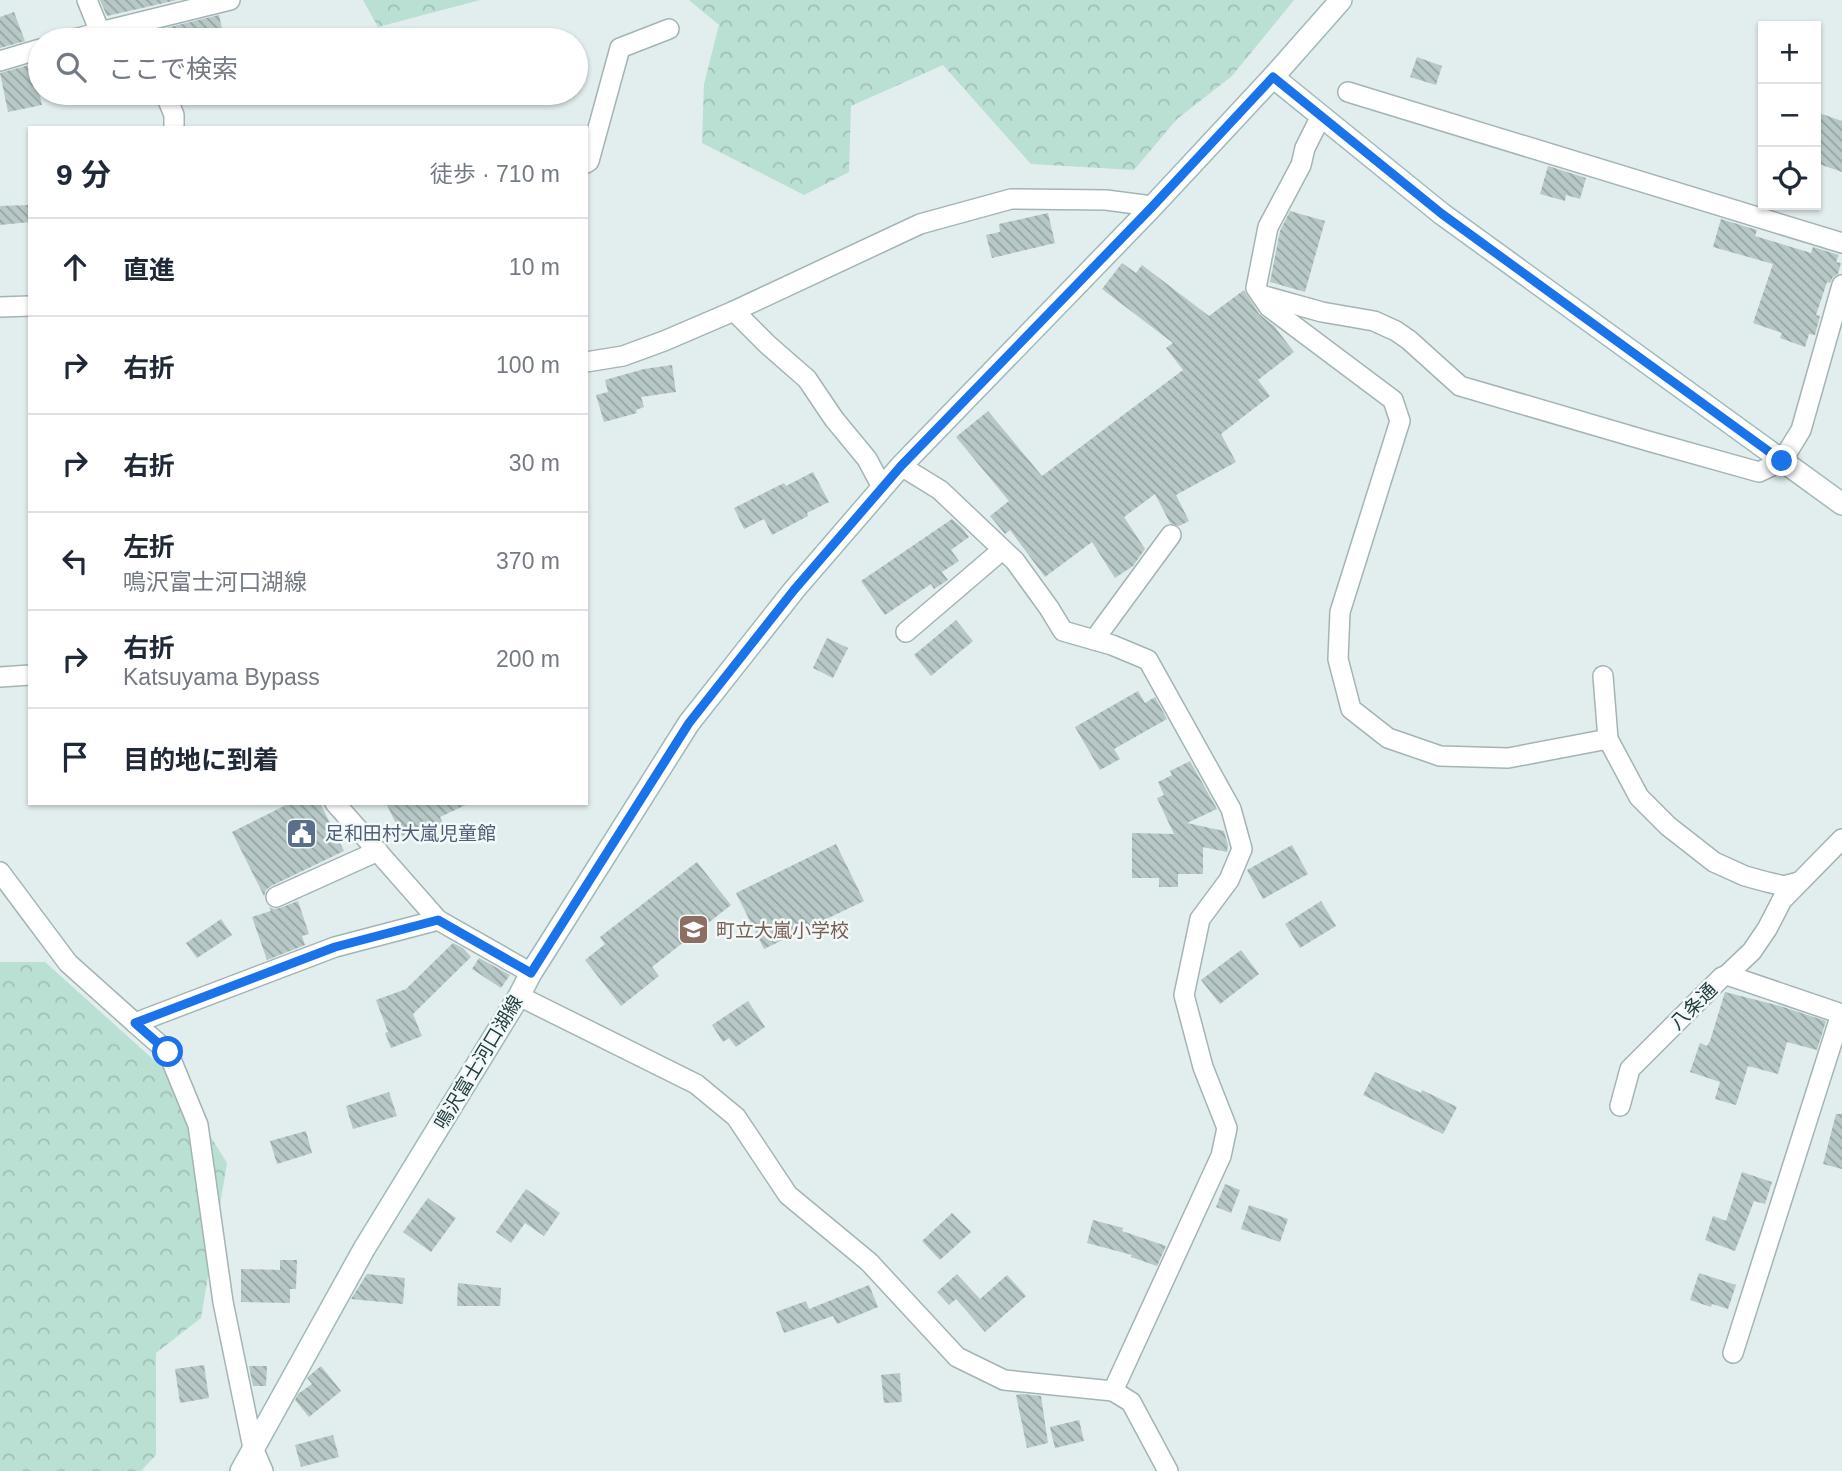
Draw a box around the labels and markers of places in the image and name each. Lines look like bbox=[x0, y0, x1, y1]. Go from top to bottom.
public building icon: 足和田村大嵐児童館 bbox=[285, 816, 319, 850]
place label: 足和田村大嵐児童館 bbox=[325, 823, 496, 844]
school or university icon: 町立大嵐小学校 bbox=[676, 913, 710, 947]
place label: 町立大嵐小学校 bbox=[716, 920, 849, 941]

